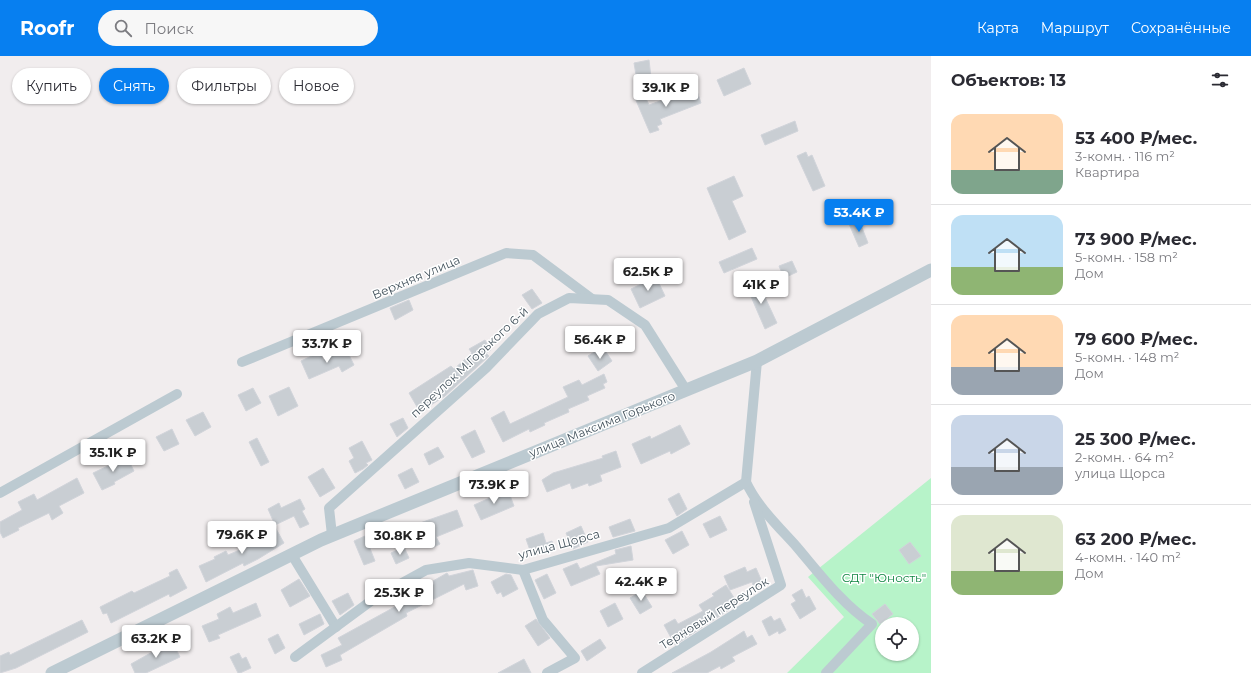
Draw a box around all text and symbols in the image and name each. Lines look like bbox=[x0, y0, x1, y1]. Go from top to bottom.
search box bbox=[98, 10, 378, 46]
text: Roofr bbox=[20, 17, 74, 40]
icon: search bbox=[112, 17, 134, 39]
text: Поиск bbox=[144, 19, 194, 38]
text: Карта bbox=[977, 19, 1019, 37]
text: Маршрут bbox=[1041, 19, 1109, 37]
text: Сохранённые bbox=[1131, 19, 1231, 37]
chip: Купить bbox=[12, 68, 91, 104]
chip: Снять bbox=[99, 68, 169, 104]
chip: Фильтры bbox=[177, 68, 271, 104]
chip: Новое bbox=[279, 68, 354, 104]
icon: filters bbox=[1209, 69, 1231, 91]
text: Объектов: 13 bbox=[951, 70, 1066, 90]
pin: 39.1K ₽ bbox=[629, 74, 703, 108]
text: 39.1K ₽ bbox=[642, 79, 690, 95]
text: 53 400 ₽/мес. bbox=[1075, 128, 1197, 148]
icon: home bbox=[983, 130, 1031, 178]
text: 3-комн. · 116 m² bbox=[1075, 148, 1175, 164]
text: Квартира bbox=[1075, 164, 1140, 180]
pin: 53.4K ₽ bbox=[822, 199, 896, 233]
text: 53.4K ₽ bbox=[833, 204, 885, 220]
text: 73 900 ₽/мес. bbox=[1075, 229, 1197, 249]
icon: home bbox=[983, 231, 1031, 279]
text: 5-комн. · 158 m² bbox=[1075, 249, 1178, 265]
street label: Верхняя улица bbox=[370, 252, 462, 302]
pin: 62.5K ₽ bbox=[611, 258, 685, 292]
text: 62.5K ₽ bbox=[623, 263, 673, 279]
text: Дом bbox=[1075, 265, 1104, 281]
pin: 41K ₽ bbox=[733, 271, 789, 305]
text: 41K ₽ bbox=[742, 276, 780, 292]
street label: переулок М.Горького 6-й bbox=[407, 303, 531, 421]
pin: 56.4K ₽ bbox=[563, 326, 637, 360]
text: 79 600 ₽/мес. bbox=[1075, 329, 1198, 349]
pin: 33.7K ₽ bbox=[290, 330, 364, 364]
text: 56.4K ₽ bbox=[574, 331, 626, 347]
icon: home bbox=[983, 331, 1031, 379]
text: 33.7K ₽ bbox=[302, 335, 352, 351]
text: 5-комн. · 148 m² bbox=[1075, 349, 1179, 365]
text: Дом bbox=[1075, 365, 1104, 381]
street label: улица Максима Горького bbox=[526, 388, 677, 461]
text: 25 300 ₽/мес. bbox=[1075, 429, 1196, 449]
icon: home bbox=[983, 431, 1031, 479]
pin: 35.1K ₽ bbox=[76, 439, 150, 473]
text: 35.1K ₽ bbox=[90, 444, 136, 460]
text: 2-комн. · 64 m² bbox=[1075, 449, 1174, 465]
text: улица Щорса bbox=[1075, 465, 1165, 481]
pin: 73.9K ₽ bbox=[457, 471, 531, 505]
text: 73.9K ₽ bbox=[469, 476, 519, 492]
pin: 79.6K ₽ bbox=[205, 521, 279, 555]
pin: 30.8K ₽ bbox=[363, 522, 437, 556]
text: 79.6K ₽ bbox=[216, 526, 268, 542]
street label: улица Щорса bbox=[516, 526, 601, 562]
text: 30.8K ₽ bbox=[374, 527, 426, 543]
text: 63 200 ₽/мес. bbox=[1075, 529, 1196, 549]
icon: home bbox=[983, 531, 1031, 579]
text: 4-комн. · 140 m² bbox=[1075, 549, 1181, 565]
text: Дом bbox=[1075, 565, 1104, 581]
pin: 42.4K ₽ bbox=[604, 568, 678, 602]
park label: СДТ "Юность" bbox=[842, 570, 926, 585]
text: 42.4K ₽ bbox=[615, 573, 667, 589]
street label: Терновый переулок bbox=[657, 573, 771, 653]
pin: 25.3K ₽ bbox=[362, 579, 436, 613]
text: 25.3K ₽ bbox=[374, 584, 424, 600]
map controls bbox=[875, 617, 919, 661]
button: locate bbox=[875, 617, 919, 661]
pin: 63.2K ₽ bbox=[119, 625, 193, 659]
text: 63.2K ₽ bbox=[131, 630, 181, 646]

